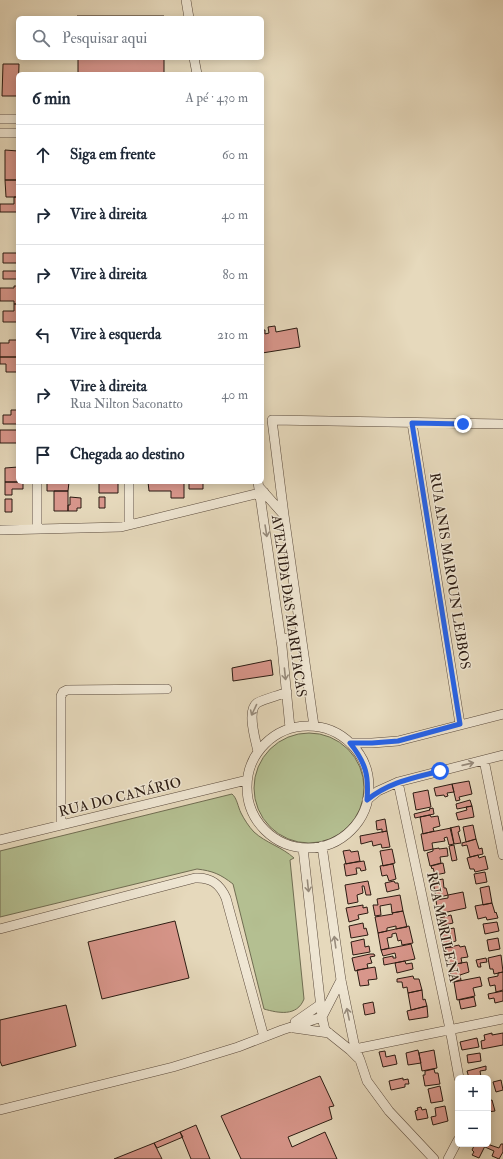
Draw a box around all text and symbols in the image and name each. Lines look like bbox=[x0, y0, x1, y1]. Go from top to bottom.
search box bbox=[16, 16, 264, 60]
icon: search bbox=[30, 27, 52, 49]
text: Pesquisar aqui bbox=[62, 29, 147, 48]
text: 6 min bbox=[32, 88, 71, 109]
text: A pé · 430 m bbox=[185, 90, 248, 106]
icon: ahead bbox=[32, 144, 54, 166]
text: Siga em frente bbox=[70, 145, 156, 164]
text: 60 m bbox=[222, 147, 248, 163]
icon: right bbox=[32, 204, 54, 226]
text: Vire à direita bbox=[70, 205, 147, 224]
text: 40 m bbox=[222, 207, 248, 223]
icon: right bbox=[32, 264, 54, 286]
text: Vire à direita bbox=[70, 265, 147, 284]
text: 80 m bbox=[222, 267, 248, 283]
icon: left bbox=[32, 324, 54, 346]
text: Vire à esquerda bbox=[70, 325, 161, 344]
text: 210 m bbox=[217, 327, 248, 343]
text: Vire à direita bbox=[70, 377, 147, 396]
icon: right bbox=[32, 384, 54, 406]
text: 40 m bbox=[222, 387, 248, 403]
text: Rua Nilton Saconatto bbox=[70, 396, 183, 412]
route end bbox=[454, 415, 472, 433]
icon: arrive bbox=[32, 444, 54, 466]
text: Chegada ao destino bbox=[70, 445, 185, 464]
street label: RUA ANIS MAROUN LEBBOS bbox=[426, 471, 474, 671]
street label: AVENIDA DAS MARITACAS bbox=[268, 513, 310, 698]
one-way arrow bbox=[262, 524, 270, 537]
one-way arrow bbox=[281, 667, 289, 680]
one-way arrow bbox=[250, 703, 257, 715]
one-way arrow bbox=[461, 759, 474, 767]
route start bbox=[431, 762, 449, 780]
street label: RUA DO CANÁRIO bbox=[57, 774, 183, 820]
street label: RUA MARILENA bbox=[423, 870, 463, 984]
one-way arrow bbox=[304, 879, 311, 892]
one-way arrow bbox=[331, 935, 339, 948]
one-way arrow bbox=[344, 1008, 352, 1021]
map controls bbox=[455, 1075, 491, 1147]
button: + bbox=[455, 1075, 491, 1111]
button: − bbox=[455, 1111, 491, 1147]

